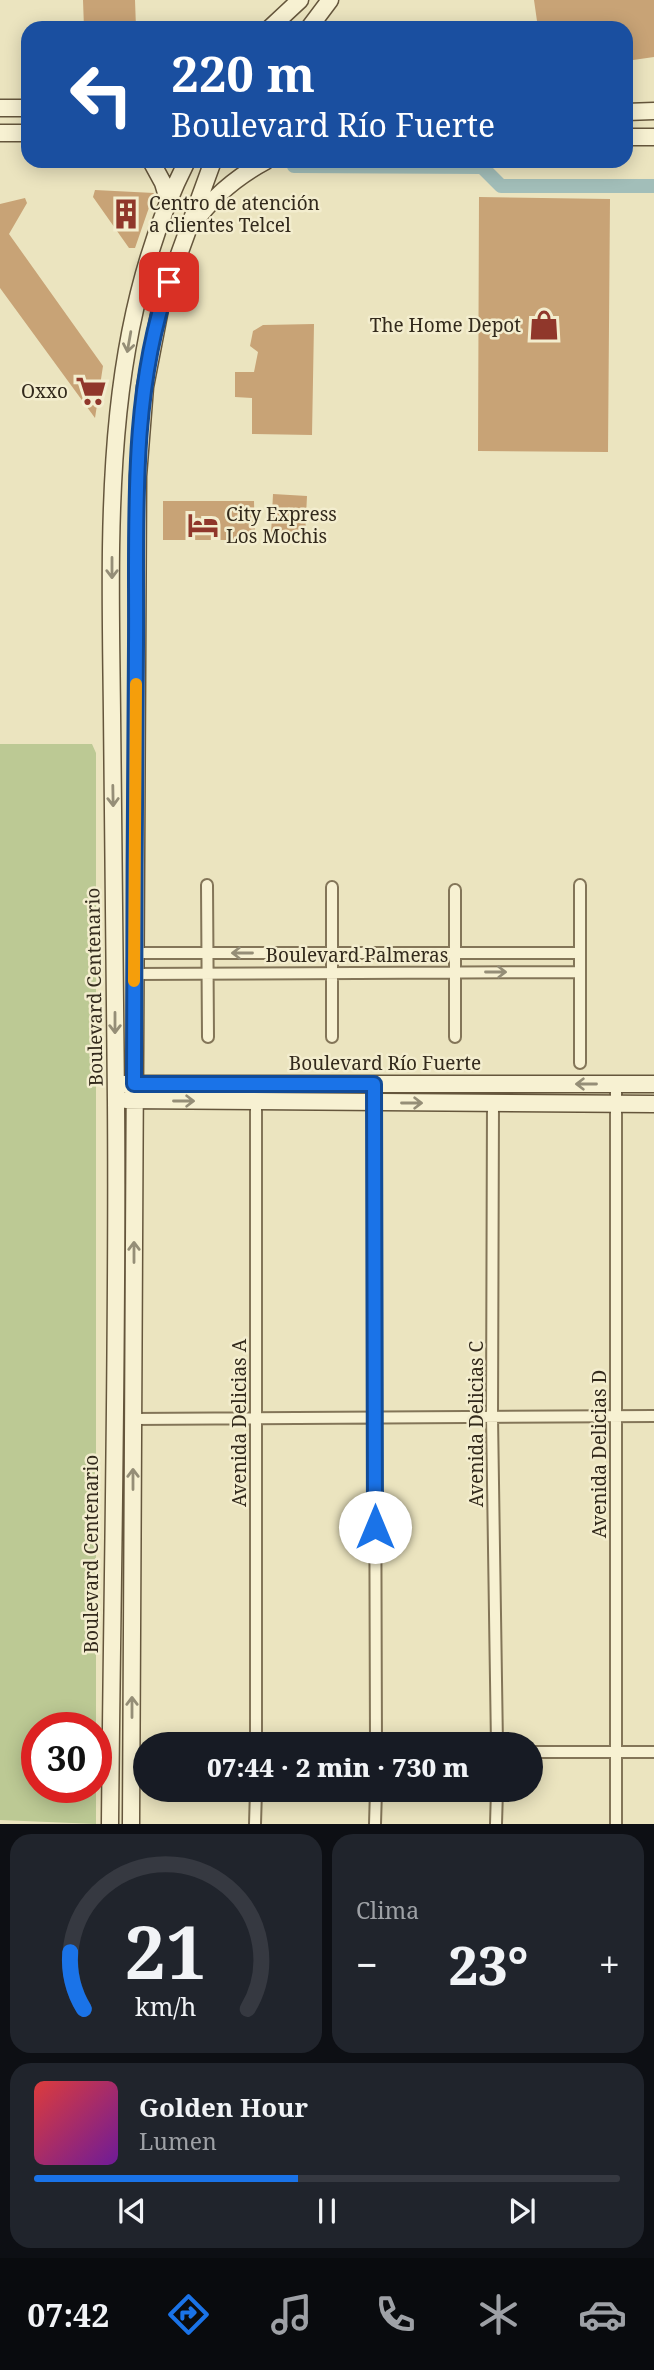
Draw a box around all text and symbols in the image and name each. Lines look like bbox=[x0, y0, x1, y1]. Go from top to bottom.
text: 220 m bbox=[171, 40, 315, 106]
icon: left bbox=[56, 49, 147, 140]
text: Boulevard Río Fuerte bbox=[171, 103, 495, 146]
place label: Centro de atención a clientes Telcel bbox=[149, 190, 320, 238]
building icon: Centro de atención a clientes Telcel bbox=[109, 197, 143, 231]
pin bbox=[139, 252, 199, 312]
icon: arrive bbox=[150, 263, 188, 301]
shop icon: The Home Depot bbox=[527, 308, 561, 342]
place label: The Home Depot bbox=[370, 312, 521, 338]
one-way arrow bbox=[122, 330, 136, 353]
supermarket icon: Oxxo bbox=[74, 374, 108, 408]
place label: Oxxo bbox=[21, 378, 68, 404]
place label: City Express Los Mochis bbox=[226, 501, 337, 549]
hotel icon: City Express Los Mochis bbox=[186, 508, 220, 542]
one-way arrow bbox=[105, 557, 119, 580]
one-way arrow bbox=[106, 784, 120, 807]
street label: Boulevard Centenario bbox=[79, 887, 109, 1087]
street label: Boulevard Palmeras bbox=[266, 942, 448, 968]
one-way arrow bbox=[231, 946, 254, 960]
one-way arrow bbox=[484, 965, 507, 979]
one-way arrow bbox=[108, 1012, 122, 1035]
street label: Boulevard Río Fuerte bbox=[289, 1050, 481, 1076]
one-way arrow bbox=[575, 1077, 598, 1091]
one-way arrow bbox=[173, 1094, 196, 1108]
one-way arrow bbox=[400, 1096, 423, 1110]
one-way arrow bbox=[127, 1241, 141, 1264]
street label: Avenida Delicias A bbox=[226, 1338, 252, 1507]
street label: Avenida Delicias C bbox=[463, 1341, 489, 1507]
street label: Avenida Delicias D bbox=[586, 1370, 612, 1538]
street label: Boulevard Centenario bbox=[78, 1455, 104, 1653]
one-way arrow bbox=[126, 1468, 140, 1491]
position arrow bbox=[338, 1490, 412, 1564]
one-way arrow bbox=[125, 1696, 139, 1719]
speed limit sign: 30 bbox=[21, 1712, 112, 1803]
text: 07:44 · 2 min · 730 m bbox=[207, 1749, 469, 1785]
text: Clima bbox=[356, 1894, 419, 1926]
text: 21 bbox=[125, 1902, 207, 2001]
text: 23° bbox=[448, 1929, 528, 2000]
text: − bbox=[356, 1938, 378, 1990]
text: + bbox=[599, 1938, 620, 1990]
text: km/h bbox=[135, 1989, 197, 2023]
text: Golden Hour bbox=[139, 2089, 308, 2125]
text: Lumen bbox=[139, 2125, 217, 2157]
icon: previous bbox=[113, 2192, 151, 2230]
icon: pause bbox=[308, 2192, 346, 2230]
icon: next bbox=[503, 2192, 541, 2230]
icon: directions bbox=[164, 2290, 213, 2339]
icon: music bbox=[267, 2290, 316, 2339]
icon: phone bbox=[371, 2290, 420, 2339]
icon: climate bbox=[474, 2290, 523, 2339]
icon: car bbox=[578, 2290, 627, 2339]
text: 07:42 bbox=[27, 2293, 109, 2336]

